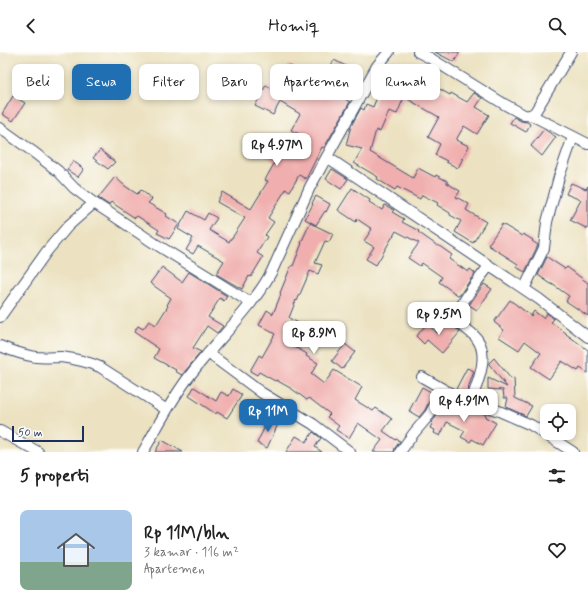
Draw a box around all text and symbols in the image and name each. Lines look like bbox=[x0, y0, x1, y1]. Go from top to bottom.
text: Homiq bbox=[268, 14, 320, 38]
icon: back bbox=[20, 15, 42, 37]
icon: search bbox=[546, 15, 568, 37]
chip: Beli bbox=[12, 64, 64, 100]
chip: Sewa bbox=[72, 64, 131, 100]
chip: Filter bbox=[139, 64, 199, 100]
chip: Baru bbox=[207, 64, 262, 100]
chip: Apartemen bbox=[270, 64, 363, 100]
chip: Rumah bbox=[371, 64, 440, 100]
pin: Rp 4.97M bbox=[236, 133, 318, 167]
text: Rp 4.97M bbox=[251, 137, 303, 154]
pin: Rp 9.5M bbox=[402, 302, 476, 336]
text: Rp 9.5M bbox=[416, 306, 462, 323]
pin: Rp 8.9M bbox=[277, 321, 351, 355]
text: Rp 8.9M bbox=[292, 325, 336, 342]
pin: Rp 4.91M bbox=[423, 389, 505, 423]
text: Rp 4.91M bbox=[439, 393, 489, 410]
pin: Rp 11M bbox=[235, 399, 301, 433]
text: Rp 11M bbox=[248, 403, 288, 420]
map controls bbox=[540, 404, 576, 440]
button: locate bbox=[540, 404, 576, 440]
scale bar bbox=[12, 424, 84, 443]
text: 50 m bbox=[18, 426, 43, 440]
text: 5 properti bbox=[20, 465, 88, 487]
icon: filters bbox=[546, 465, 568, 487]
text: Rp 11M/bln bbox=[144, 522, 229, 544]
icon: home bbox=[52, 526, 100, 574]
icon: heart bbox=[546, 539, 568, 561]
text: 3 kamar · 116 m² bbox=[144, 544, 239, 561]
text: Apartemen bbox=[144, 561, 205, 578]

